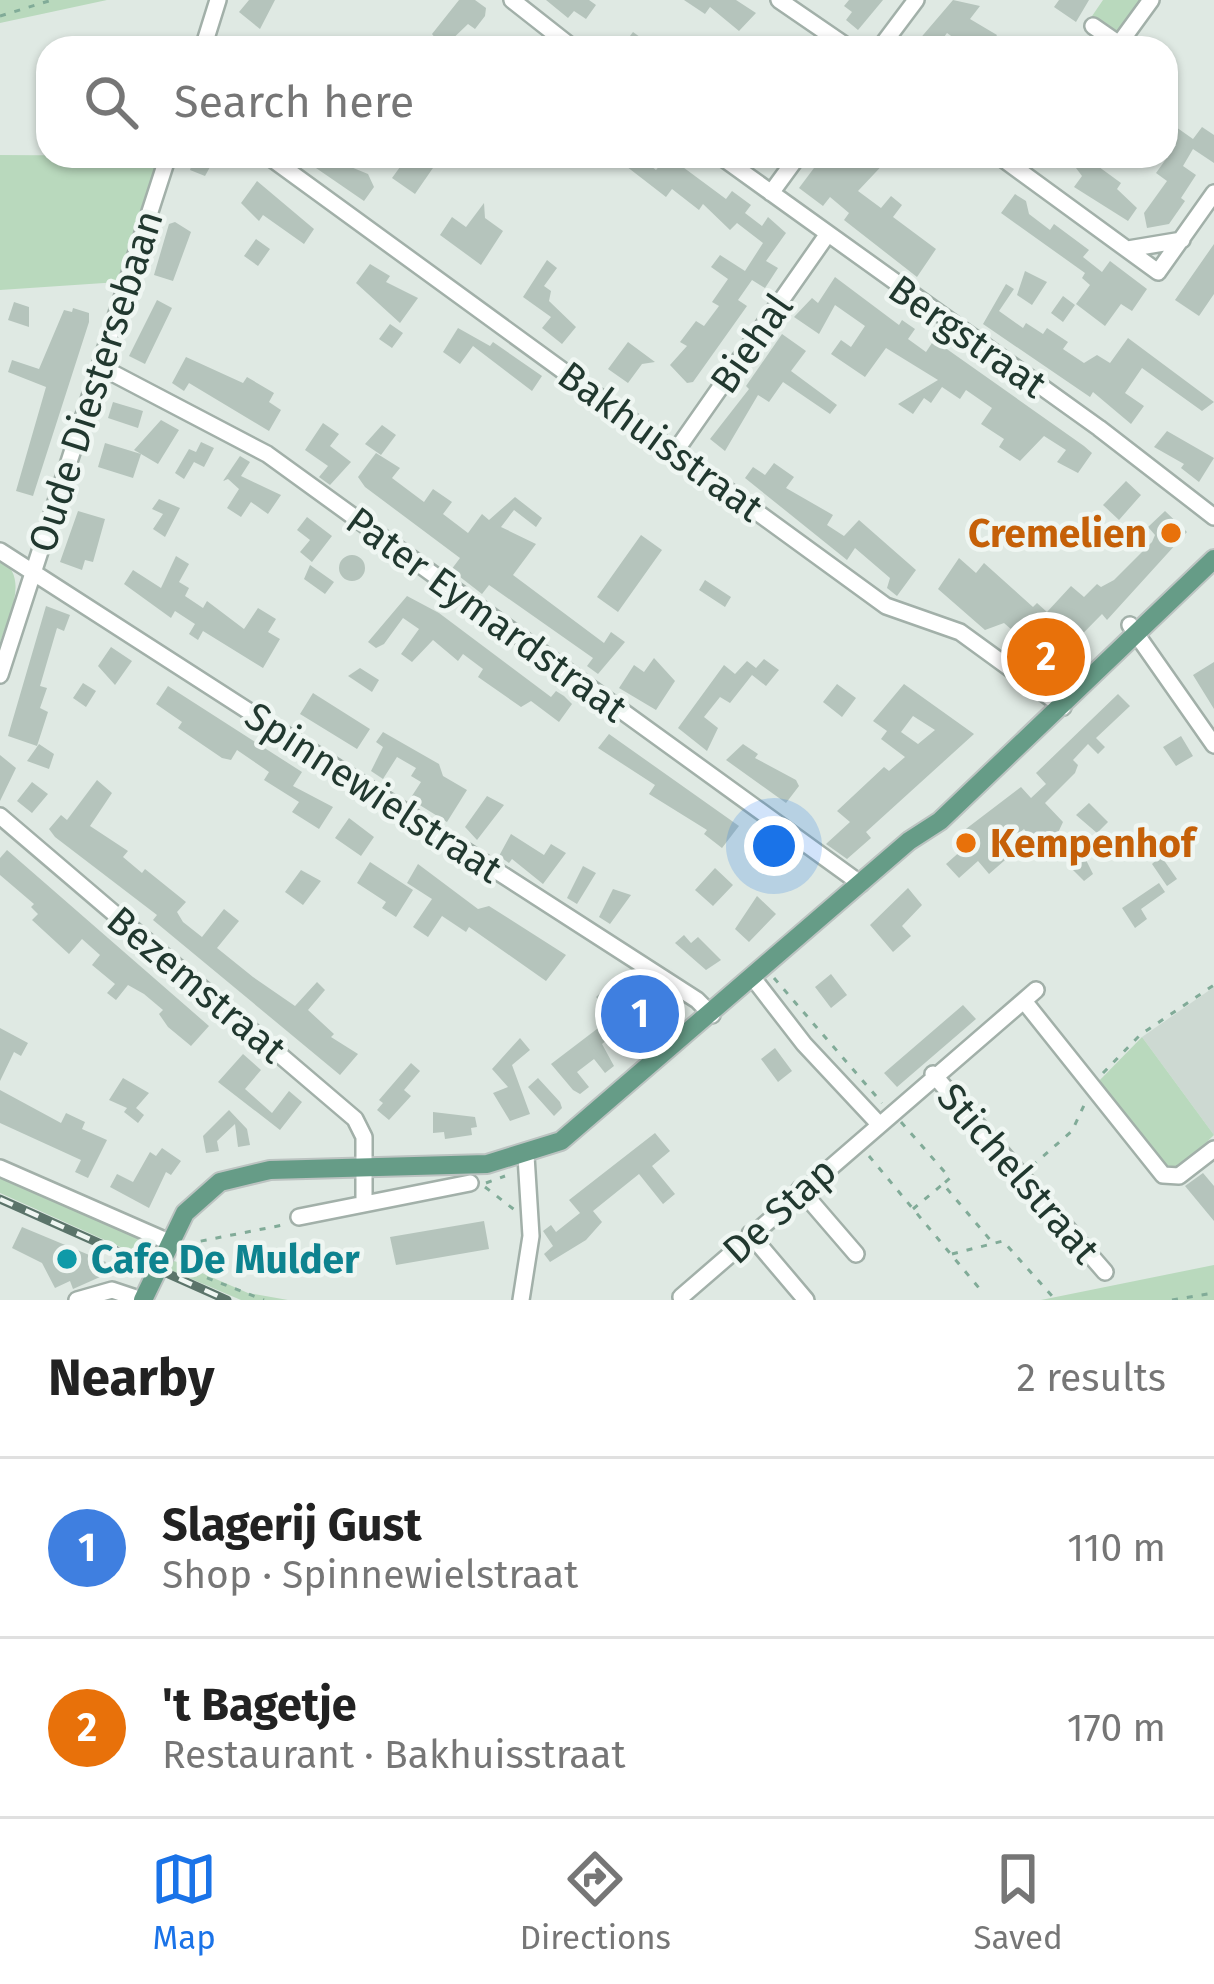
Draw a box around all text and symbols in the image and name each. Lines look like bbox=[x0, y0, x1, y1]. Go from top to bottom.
search box bbox=[36, 36, 1178, 168]
icon: search bbox=[78, 69, 144, 135]
text: Search here bbox=[174, 75, 414, 129]
street label: Oude Diestersebaan bbox=[19, 205, 173, 558]
street label: Bergstraat bbox=[880, 266, 1056, 408]
street label: Biehal bbox=[701, 285, 803, 402]
street label: Bakhuisstraat bbox=[549, 352, 772, 532]
street label: Pater Eymardstraat bbox=[337, 498, 636, 732]
place label: Cremelien bbox=[968, 511, 1147, 557]
marker: Cremelien bbox=[1158, 520, 1184, 546]
pin: 2 bbox=[1007, 612, 1085, 702]
street label: Spinnewielstraat bbox=[237, 693, 511, 893]
your location bbox=[744, 816, 804, 876]
place label: Kempenhof bbox=[990, 821, 1198, 867]
marker: Kempenhof bbox=[953, 830, 979, 856]
street label: Bezemstraat bbox=[98, 897, 296, 1073]
pin: 1 bbox=[601, 969, 679, 1059]
street label: Stichelstraat bbox=[928, 1074, 1109, 1274]
street label: De Stap bbox=[714, 1148, 846, 1273]
place label: Cafe De Mulder bbox=[91, 1237, 360, 1283]
marker: Cafe De Mulder bbox=[54, 1246, 80, 1272]
text: Nearby bbox=[48, 1347, 214, 1409]
text: 2 results bbox=[1017, 1355, 1166, 1401]
text: Slagerij Gust bbox=[162, 1498, 422, 1552]
text: 1 bbox=[78, 1525, 96, 1571]
text: 110 m bbox=[1067, 1525, 1166, 1571]
text: Shop · Spinnewielstraat bbox=[162, 1552, 578, 1598]
text: 't Bagetje bbox=[162, 1678, 357, 1732]
text: 2 bbox=[77, 1705, 97, 1751]
text: 170 m bbox=[1067, 1705, 1166, 1751]
text: Restaurant · Bakhuisstraat bbox=[162, 1732, 626, 1778]
tab: Map bbox=[151, 1846, 217, 1958]
tab: Directions bbox=[520, 1846, 671, 1958]
tab: Saved bbox=[973, 1846, 1063, 1958]

